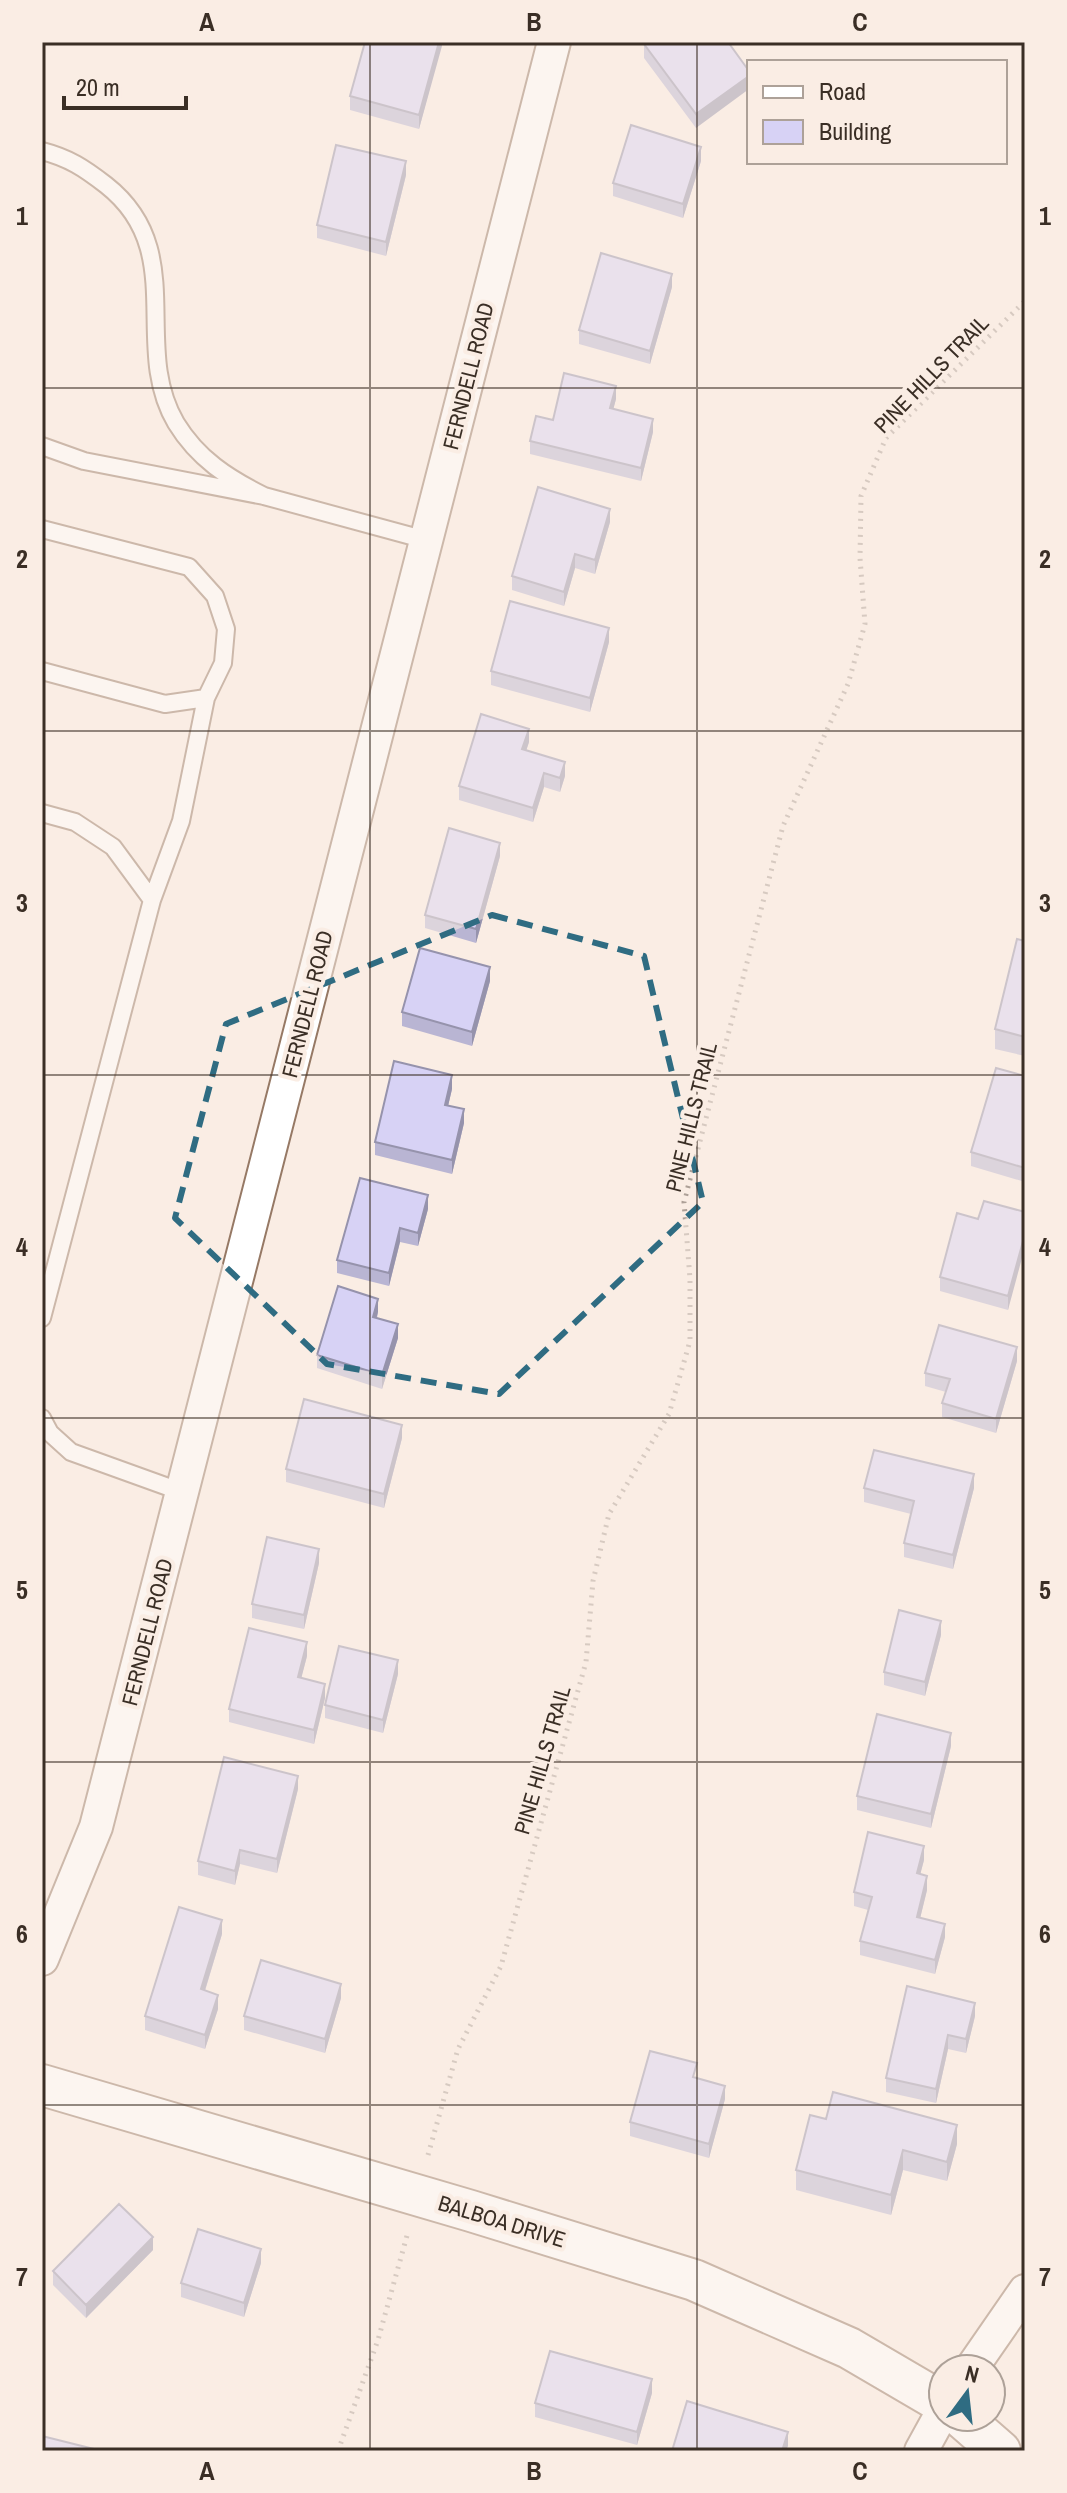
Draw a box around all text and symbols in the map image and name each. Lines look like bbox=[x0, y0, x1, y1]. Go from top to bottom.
text: A bbox=[199, 4, 215, 39]
text: B bbox=[526, 4, 542, 39]
text: C bbox=[852, 4, 868, 39]
scale bar bbox=[64, 60, 186, 110]
legend bbox=[747, 60, 1007, 164]
text: 20 m bbox=[76, 71, 120, 103]
text: Road bbox=[819, 75, 866, 107]
text: Building bbox=[819, 115, 891, 147]
text: 1 bbox=[16, 198, 28, 233]
text: 1 bbox=[1039, 198, 1051, 233]
street label: FERNDELL ROAD bbox=[435, 299, 501, 453]
street label: PINE HILLS TRAIL bbox=[867, 309, 995, 439]
text: 2 bbox=[16, 541, 28, 576]
text: 2 bbox=[1039, 541, 1051, 576]
text: 3 bbox=[16, 885, 28, 920]
text: 3 bbox=[1039, 885, 1051, 920]
street label: FERNDELL ROAD bbox=[274, 927, 340, 1081]
street label: PINE HILLS TRAIL bbox=[658, 1039, 724, 1195]
text: 4 bbox=[16, 1229, 28, 1264]
text: 4 bbox=[1039, 1229, 1051, 1264]
street label: FERNDELL ROAD bbox=[114, 1555, 180, 1709]
text: 5 bbox=[16, 1572, 28, 1607]
text: 5 bbox=[1039, 1572, 1051, 1607]
street label: PINE HILLS TRAIL bbox=[506, 1682, 578, 1838]
text: 6 bbox=[16, 1916, 28, 1951]
text: 6 bbox=[1039, 1916, 1051, 1951]
street label: BALBOA DRIVE bbox=[435, 2187, 569, 2255]
text: 7 bbox=[16, 2259, 28, 2294]
text: 7 bbox=[1039, 2259, 1051, 2294]
north arrow bbox=[927, 2353, 1007, 2433]
text: N bbox=[962, 2358, 982, 2390]
text: A bbox=[199, 2453, 215, 2488]
text: B bbox=[526, 2453, 542, 2488]
text: C bbox=[852, 2453, 868, 2488]

